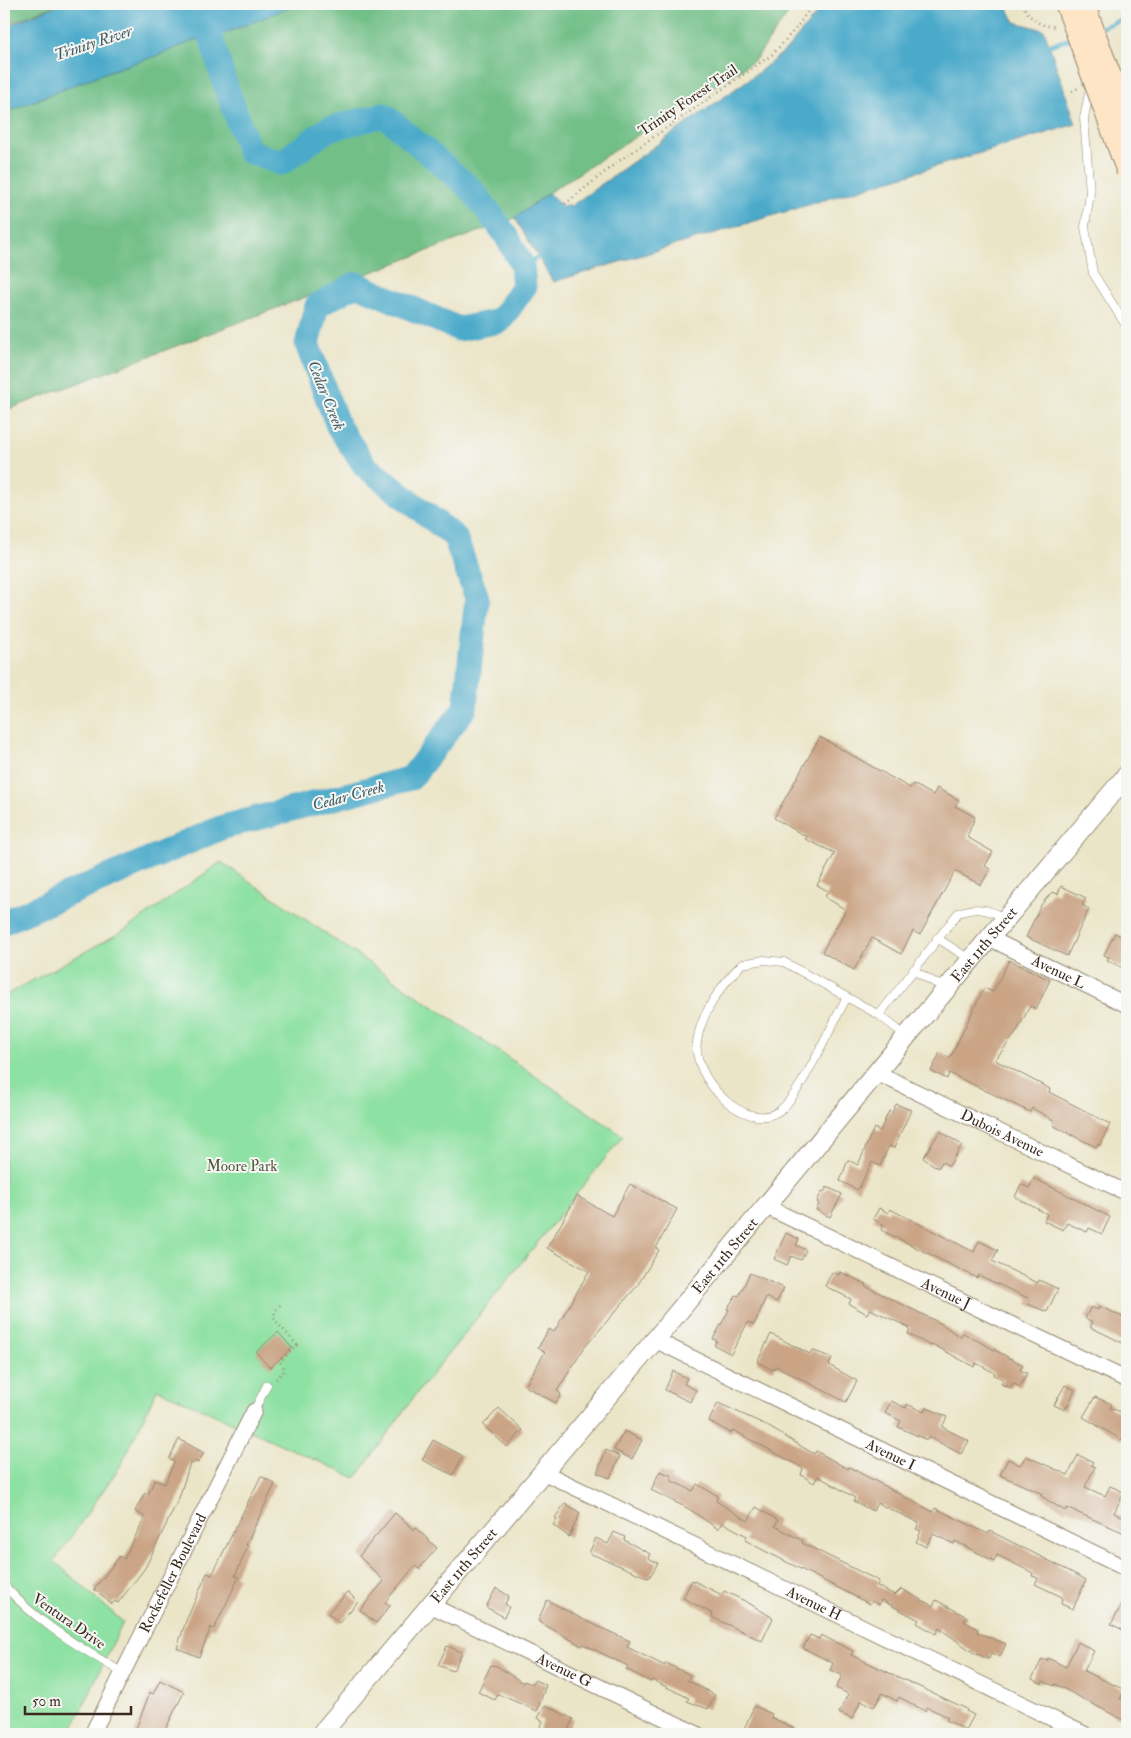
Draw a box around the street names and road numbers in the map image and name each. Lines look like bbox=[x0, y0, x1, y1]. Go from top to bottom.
street label: Trinity Forest Trail bbox=[635, 60, 742, 141]
street label: East 11th Street bbox=[947, 903, 1022, 986]
street label: Avenue L bbox=[1027, 951, 1088, 993]
street label: Dubois Avenue bbox=[957, 1105, 1047, 1162]
street label: East 11th Street bbox=[688, 1214, 762, 1298]
street label: Avenue J bbox=[917, 1273, 974, 1314]
street label: Avenue I bbox=[862, 1434, 918, 1475]
street label: Rockefeller Boulevard bbox=[135, 1510, 211, 1636]
street label: East 11th Street bbox=[427, 1524, 502, 1607]
street label: Avenue H bbox=[782, 1582, 844, 1625]
street label: Ventura Drive bbox=[28, 1589, 109, 1654]
street label: Avenue G bbox=[532, 1648, 595, 1692]

